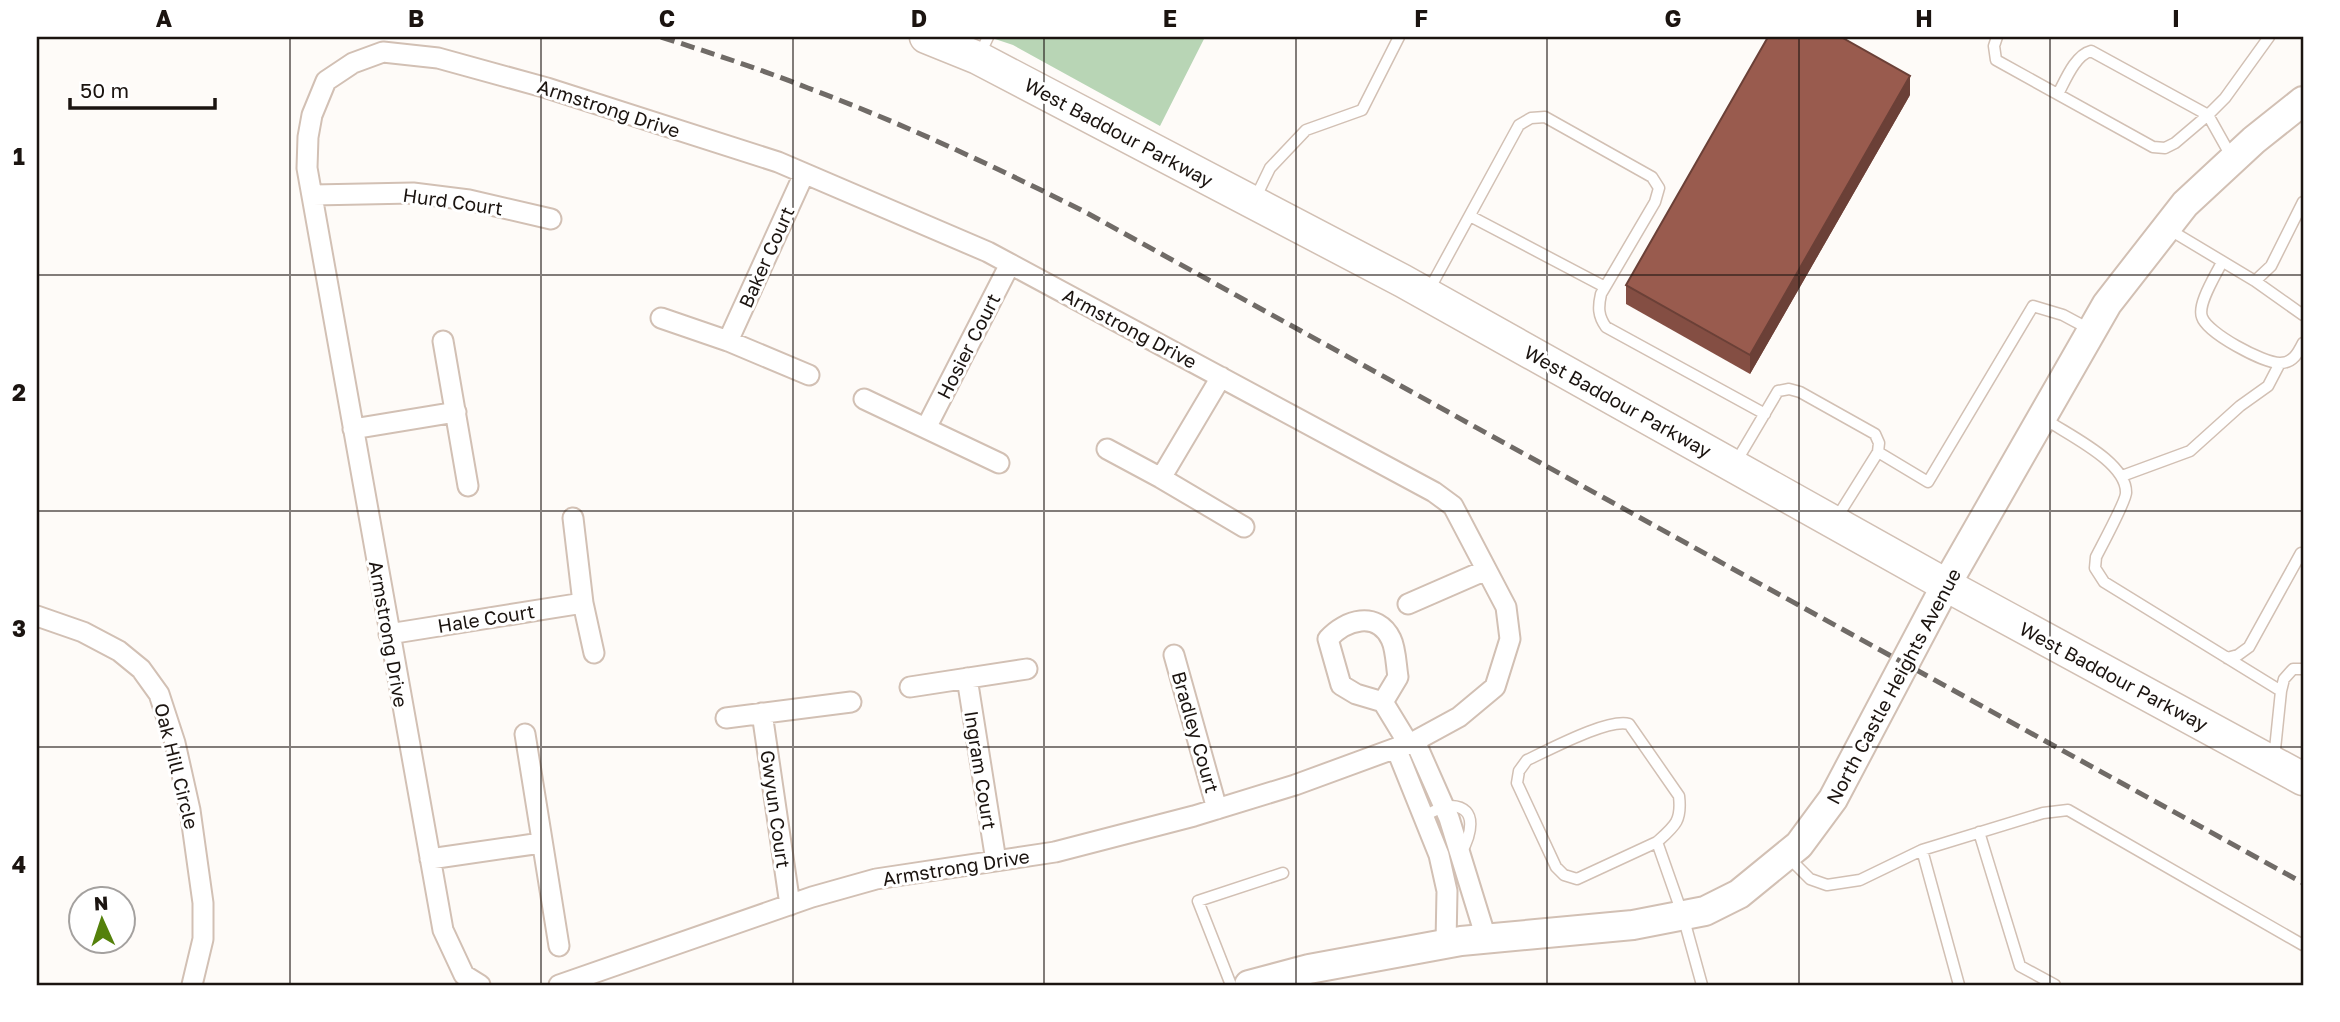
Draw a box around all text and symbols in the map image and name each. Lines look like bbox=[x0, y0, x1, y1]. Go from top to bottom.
text: A bbox=[156, 4, 173, 32]
text: B bbox=[408, 4, 424, 32]
text: C bbox=[659, 4, 675, 32]
text: D bbox=[911, 4, 927, 32]
text: E bbox=[1163, 4, 1177, 32]
text: F bbox=[1414, 4, 1428, 32]
text: G bbox=[1665, 4, 1681, 32]
text: H bbox=[1915, 4, 1933, 32]
text: I bbox=[2172, 4, 2180, 32]
scale bar bbox=[70, 66, 215, 110]
street label: West Baddour Parkway bbox=[1021, 73, 1217, 192]
street label: Armstrong Drive bbox=[535, 74, 683, 142]
text: 50 m bbox=[80, 77, 129, 103]
text: 1 bbox=[13, 142, 25, 170]
street label: Hurd Court bbox=[401, 183, 505, 219]
street label: Baker Court bbox=[733, 203, 799, 311]
street label: Armstrong Drive bbox=[1059, 283, 1201, 373]
street label: Hosier Court bbox=[932, 289, 1004, 403]
street label: West Baddour Parkway bbox=[1521, 340, 1716, 462]
text: 2 bbox=[12, 378, 26, 406]
street label: Armstrong Drive bbox=[365, 559, 413, 709]
street label: North Castle Heights Avenue bbox=[1821, 564, 1965, 808]
street label: Hale Court bbox=[436, 599, 536, 637]
text: 3 bbox=[12, 614, 26, 642]
street label: West Baddour Parkway bbox=[2016, 617, 2212, 736]
street label: Bradley Court bbox=[1168, 669, 1224, 795]
street label: Oak Hill Circle bbox=[150, 701, 204, 831]
street label: Ingram Court bbox=[960, 709, 1002, 831]
street label: Gwyun Court bbox=[756, 749, 796, 869]
street label: Armstrong Drive bbox=[881, 844, 1031, 890]
text: 4 bbox=[12, 850, 26, 878]
north arrow bbox=[66, 886, 136, 956]
text: N bbox=[93, 891, 109, 914]

